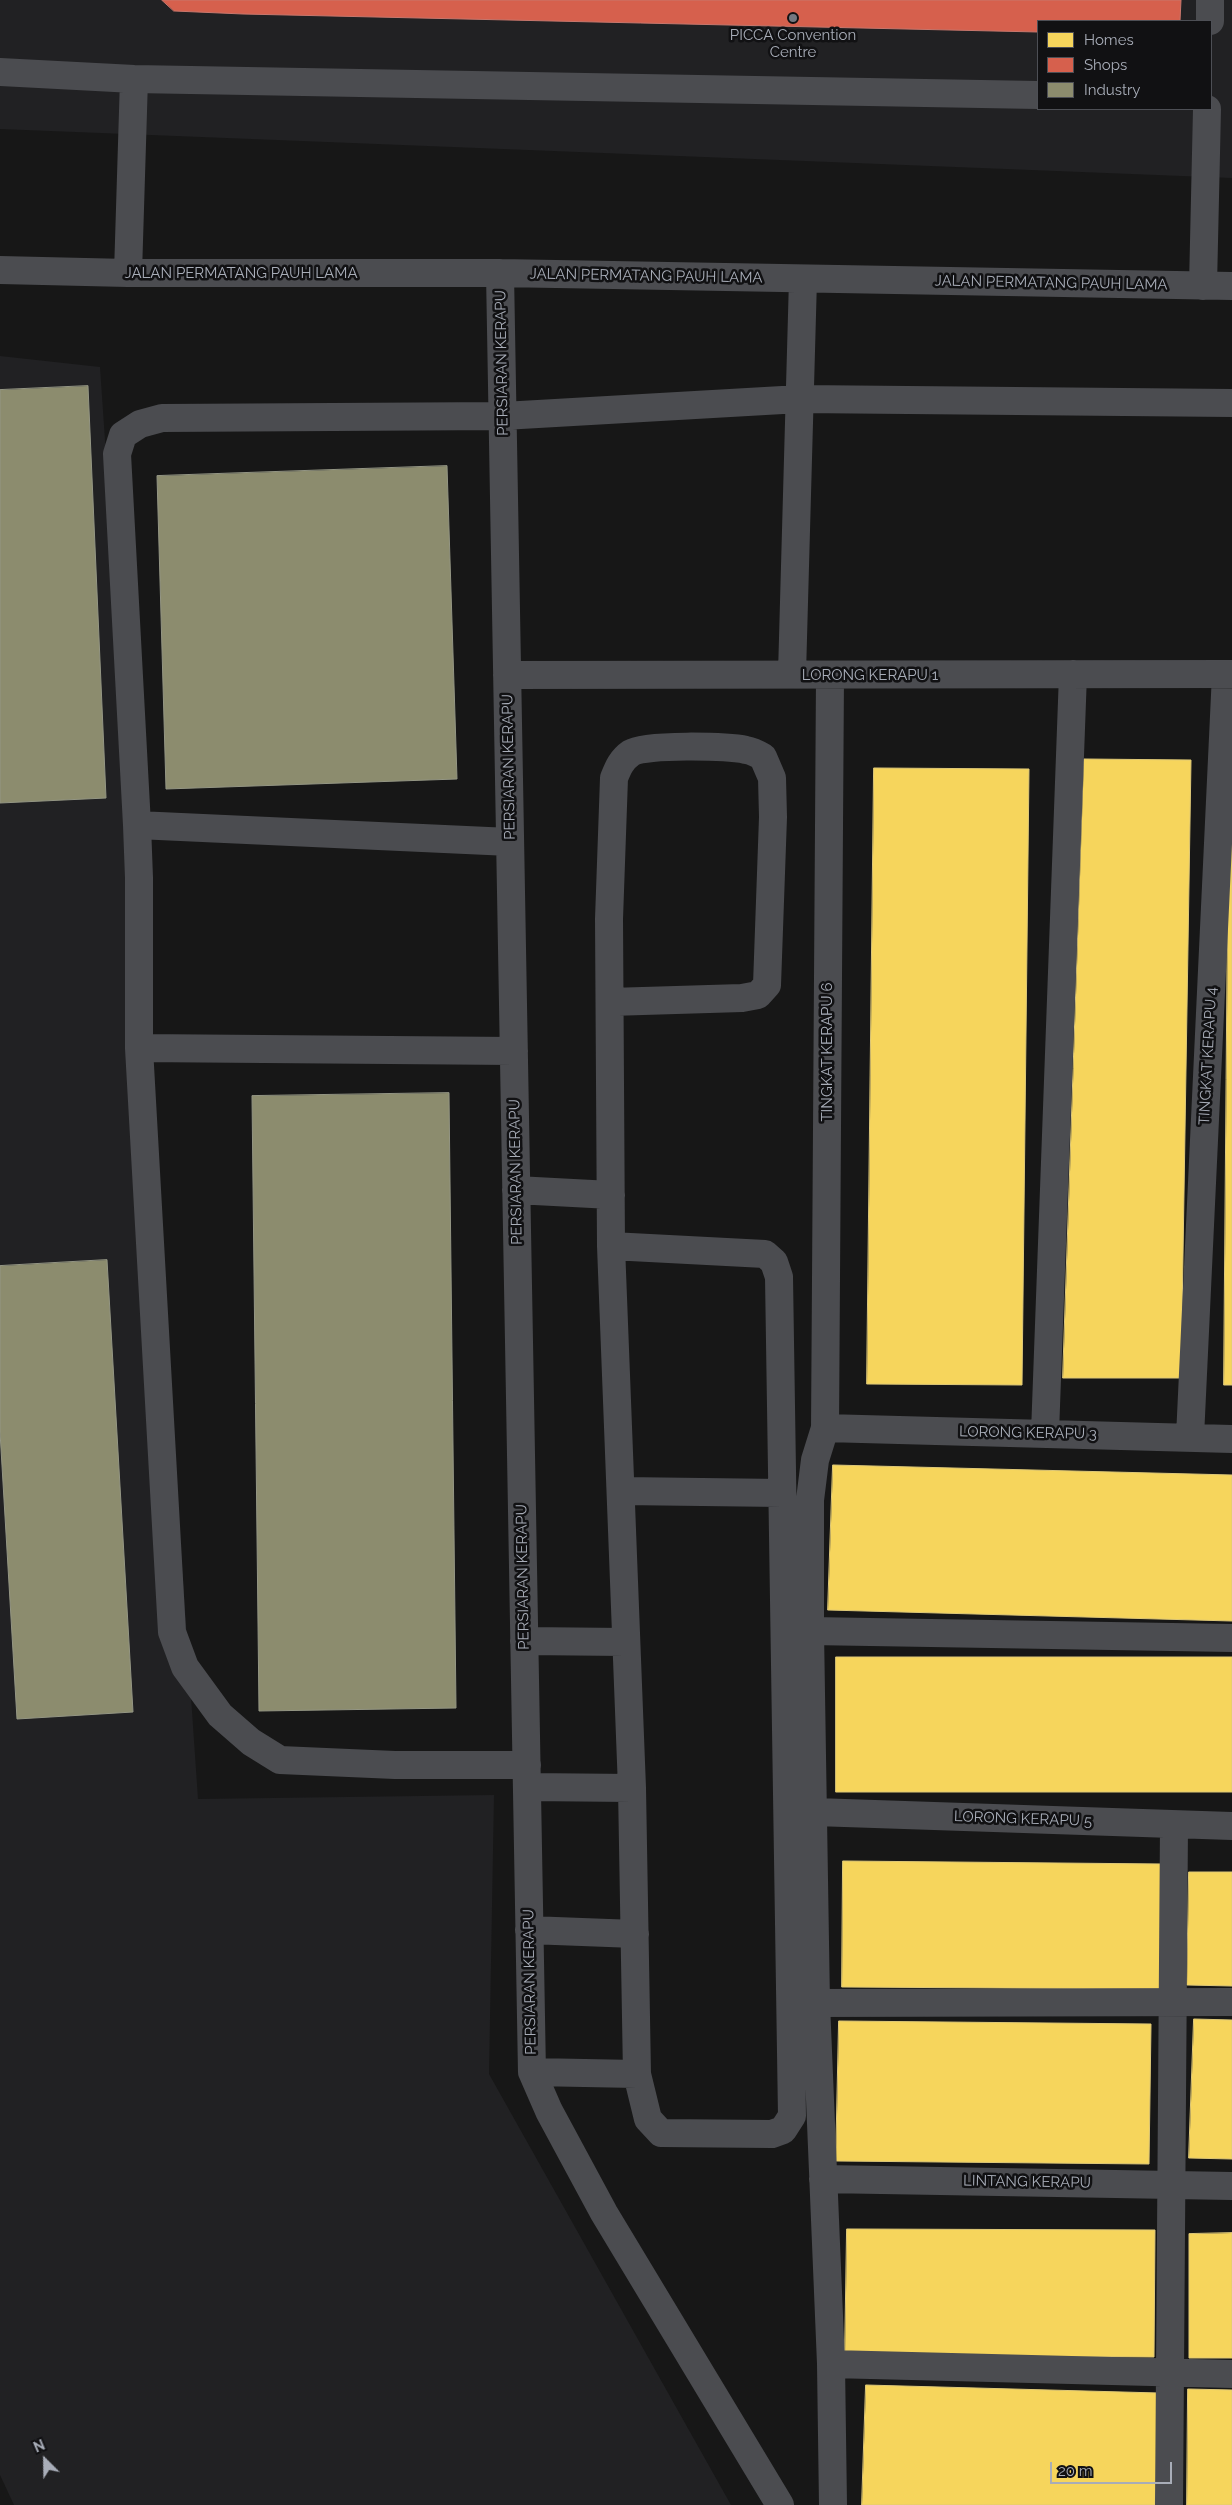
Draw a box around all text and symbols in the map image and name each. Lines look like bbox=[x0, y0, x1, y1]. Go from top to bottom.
marker: PICCA Convention Centre bbox=[787, 12, 799, 24]
legend bbox=[1037, 20, 1212, 110]
place label: PICCA Convention Centre bbox=[730, 26, 856, 61]
text: Homes bbox=[1084, 31, 1134, 49]
text: Shops bbox=[1084, 56, 1127, 74]
text: Industry bbox=[1084, 81, 1140, 99]
street label: JALAN PERMATANG PAUH LAMA bbox=[124, 264, 358, 282]
street label: JALAN PERMATANG PAUH LAMA bbox=[529, 265, 763, 287]
street label: JALAN PERMATANG PAUH LAMA bbox=[934, 272, 1168, 294]
street label: PERSIARAN KERAPU bbox=[492, 290, 512, 436]
street label: LORONG KERAPU 1 bbox=[802, 666, 938, 684]
street label: PERSIARAN KERAPU bbox=[499, 694, 519, 840]
street label: TINGKAT KERAPU 6 bbox=[818, 982, 836, 1122]
street label: TINGKAT KERAPU 4 bbox=[1195, 986, 1221, 1126]
street label: PERSIARAN KERAPU bbox=[506, 1099, 526, 1245]
street label: LORONG KERAPU 3 bbox=[959, 1423, 1097, 1443]
street label: PERSIARAN KERAPU bbox=[513, 1504, 533, 1650]
street label: LORONG KERAPU 5 bbox=[954, 1808, 1092, 1830]
street label: PERSIARAN KERAPU bbox=[520, 1909, 540, 2055]
street label: LINTANG KERAPU bbox=[963, 2172, 1091, 2192]
north arrow bbox=[20, 2435, 70, 2485]
text: N bbox=[31, 2437, 47, 2456]
scale bar bbox=[1052, 2452, 1174, 2484]
text: 20 m bbox=[1058, 2462, 1093, 2480]

